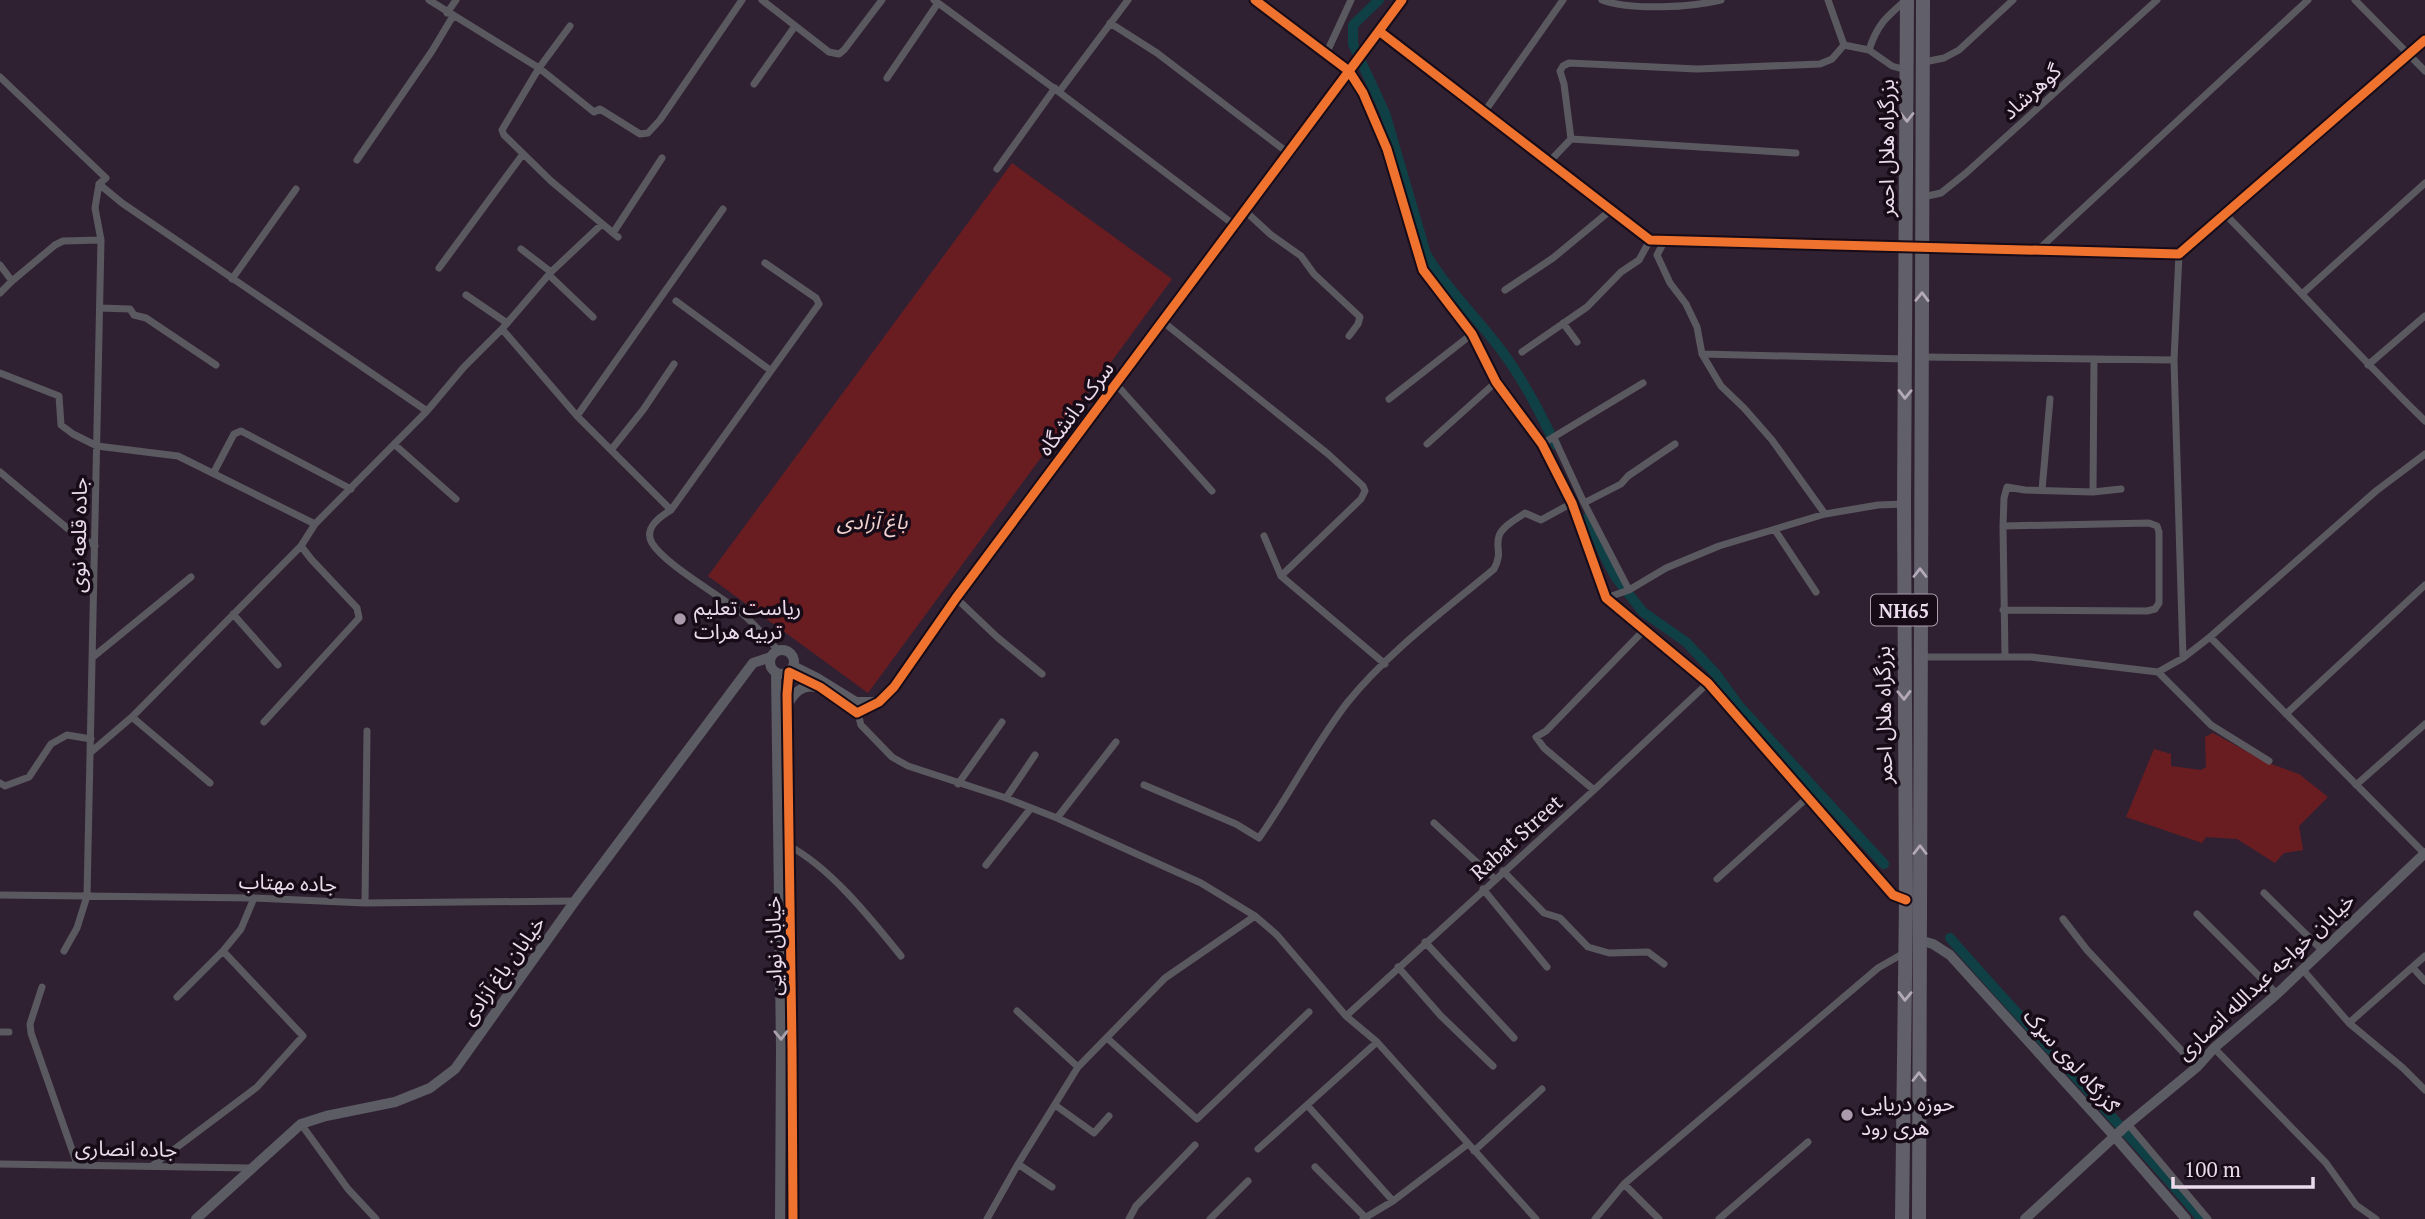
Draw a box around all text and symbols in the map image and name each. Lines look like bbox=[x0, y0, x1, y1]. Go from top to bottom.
street label: گوهرشاد bbox=[1995, 57, 2067, 125]
street label: بزرگراه هلال احمر bbox=[1872, 79, 1900, 218]
one-way arrow bbox=[1899, 112, 1915, 123]
one-way arrow bbox=[1914, 291, 1930, 302]
street label: سرک دانشگاه bbox=[1030, 355, 1120, 461]
one-way arrow bbox=[1897, 389, 1913, 399]
street label: جاده قلعه نوی bbox=[63, 477, 93, 593]
park label: باغ آزادی bbox=[837, 507, 908, 538]
one-way arrow bbox=[1912, 568, 1928, 578]
place label: ریاست تعلیم تربیه هرات bbox=[694, 593, 801, 645]
road number: NH65 bbox=[1871, 594, 1937, 625]
marker: ریاست تعلیم تربیه هرات bbox=[672, 611, 688, 627]
street label: بزرگراه هلال احمر bbox=[1868, 646, 1898, 785]
one-way arrow bbox=[1896, 690, 1912, 700]
street label: Rabat Street bbox=[1464, 788, 1568, 886]
one-way arrow bbox=[1912, 844, 1928, 855]
street label: جاده مهتاب bbox=[238, 866, 338, 898]
street label: خیابان خواجه عبدالله انصاری bbox=[2170, 886, 2360, 1066]
street label: خیابان نوایی bbox=[758, 896, 788, 996]
street label: خیابان باغ آزادی bbox=[453, 910, 553, 1031]
one-way arrow bbox=[1897, 991, 1913, 1001]
street label: ګزرګاه لوی سړک bbox=[2018, 1002, 2127, 1119]
one-way arrow bbox=[773, 1030, 789, 1040]
one-way arrow bbox=[1911, 1072, 1927, 1082]
place label: حوزه دریایی هری رود bbox=[1861, 1089, 1955, 1141]
marker: حوزه دریایی هری رود bbox=[1839, 1107, 1855, 1123]
street label: جاده انصاری bbox=[75, 1133, 177, 1163]
scale bar bbox=[2173, 1146, 2313, 1190]
text: 100 m bbox=[2184, 1155, 2241, 1183]

